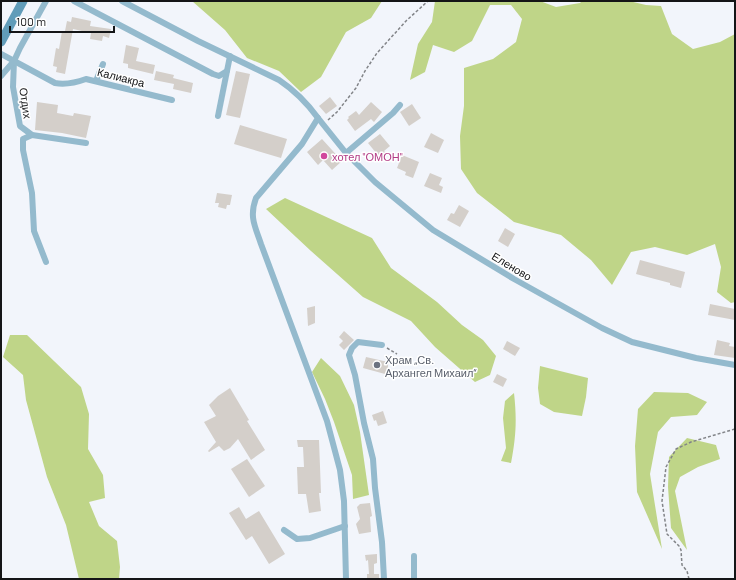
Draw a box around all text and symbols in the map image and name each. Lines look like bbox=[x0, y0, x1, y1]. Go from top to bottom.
scale bar bbox=[10, 8, 114, 34]
text: 100 m bbox=[16, 14, 46, 28]
street label: Калиакра bbox=[96, 65, 147, 89]
street label: Отдих bbox=[17, 87, 35, 120]
place label: хотел "ОМОН" bbox=[332, 150, 403, 163]
marker: хотел "ОМОН" bbox=[319, 151, 329, 161]
street label: Еленово bbox=[490, 249, 534, 283]
place label: Храм „Св. Архангел Михаил“ bbox=[385, 353, 476, 379]
marker: Храм „Св. Архангел Михаил“ bbox=[372, 360, 382, 370]

